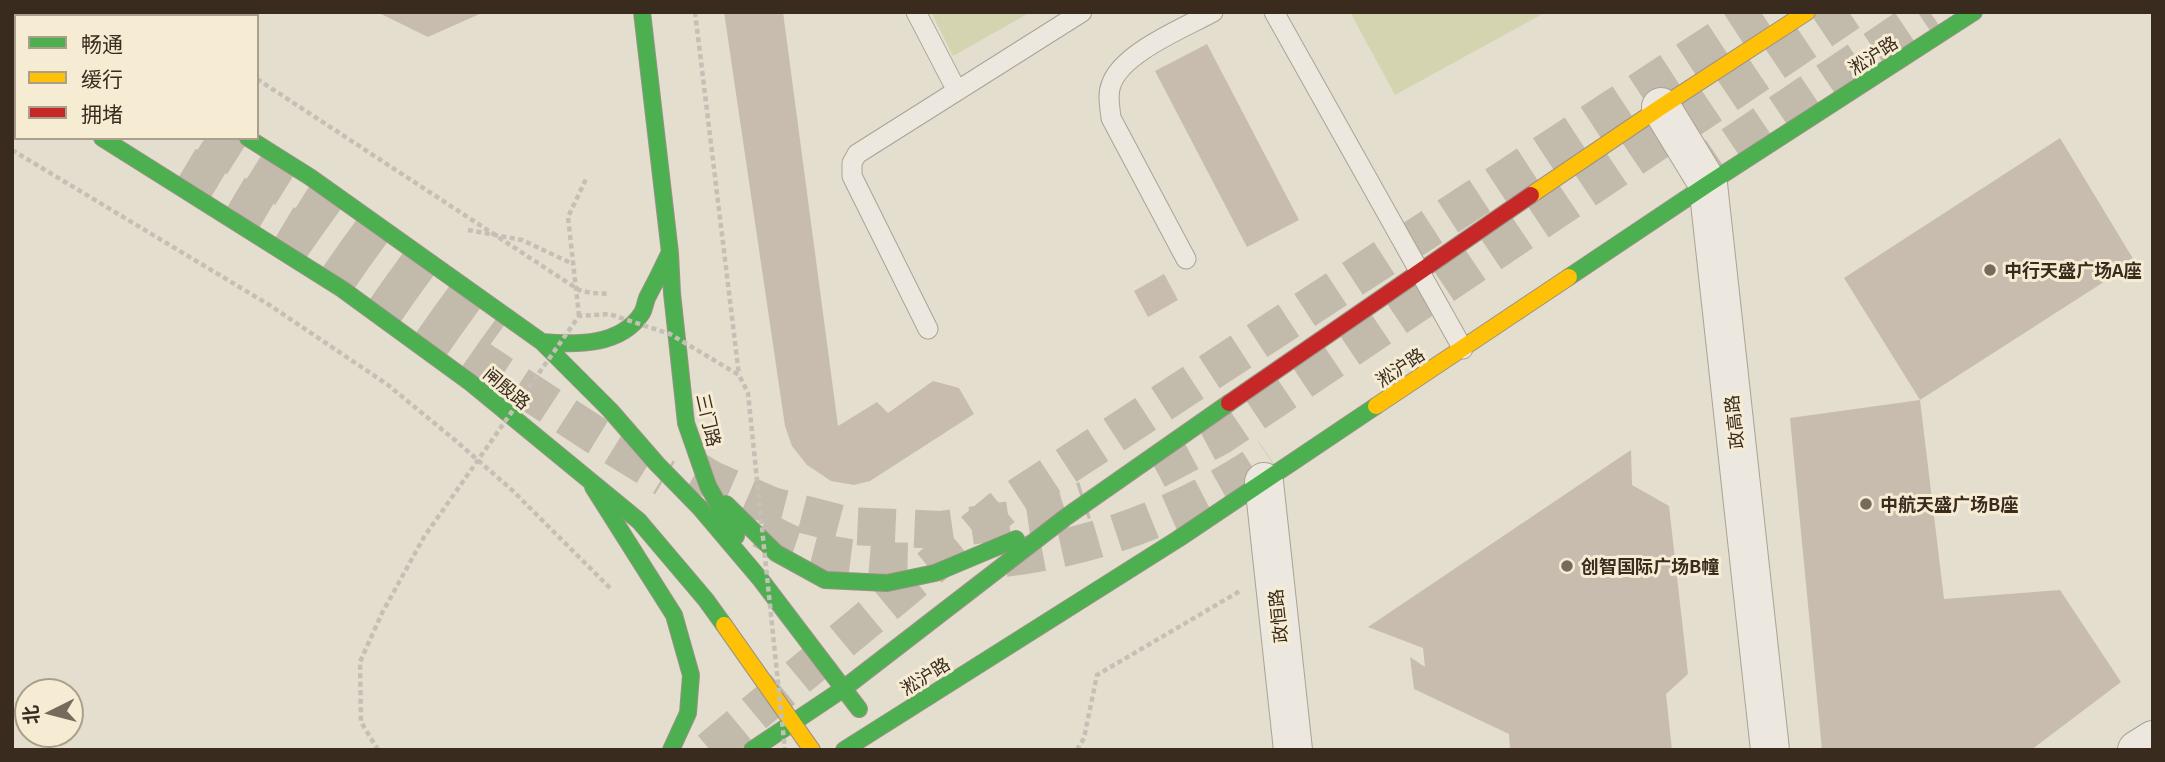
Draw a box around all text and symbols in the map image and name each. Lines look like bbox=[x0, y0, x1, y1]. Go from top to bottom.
legend bbox=[14, 14, 259, 140]
text: 畅通 bbox=[81, 28, 123, 58]
street label: 淞沪路 bbox=[1844, 31, 1902, 79]
text: 缓行 bbox=[81, 63, 123, 93]
text: 拥堵 bbox=[81, 98, 123, 128]
place label: 中行天盛广场A座 bbox=[2004, 259, 2142, 281]
marker: 中行天盛广场A座 bbox=[1982, 262, 1998, 278]
street label: 淞沪路 bbox=[1372, 343, 1428, 391]
street label: 闸殷路 bbox=[479, 362, 535, 414]
street label: 三门路 bbox=[692, 391, 726, 449]
street label: 政高路 bbox=[1720, 394, 1748, 450]
place label: 中航天盛广场B座 bbox=[1880, 493, 2018, 515]
marker: 中航天盛广场B座 bbox=[1858, 496, 1874, 512]
place label: 创智国际广场B幢 bbox=[1581, 555, 1719, 577]
marker: 创智国际广场B幢 bbox=[1559, 558, 1575, 574]
street label: 政恒路 bbox=[1264, 588, 1292, 644]
street label: 淞沪路 bbox=[896, 653, 954, 699]
north arrow bbox=[14, 678, 84, 748]
text: 北 bbox=[15, 704, 44, 726]

